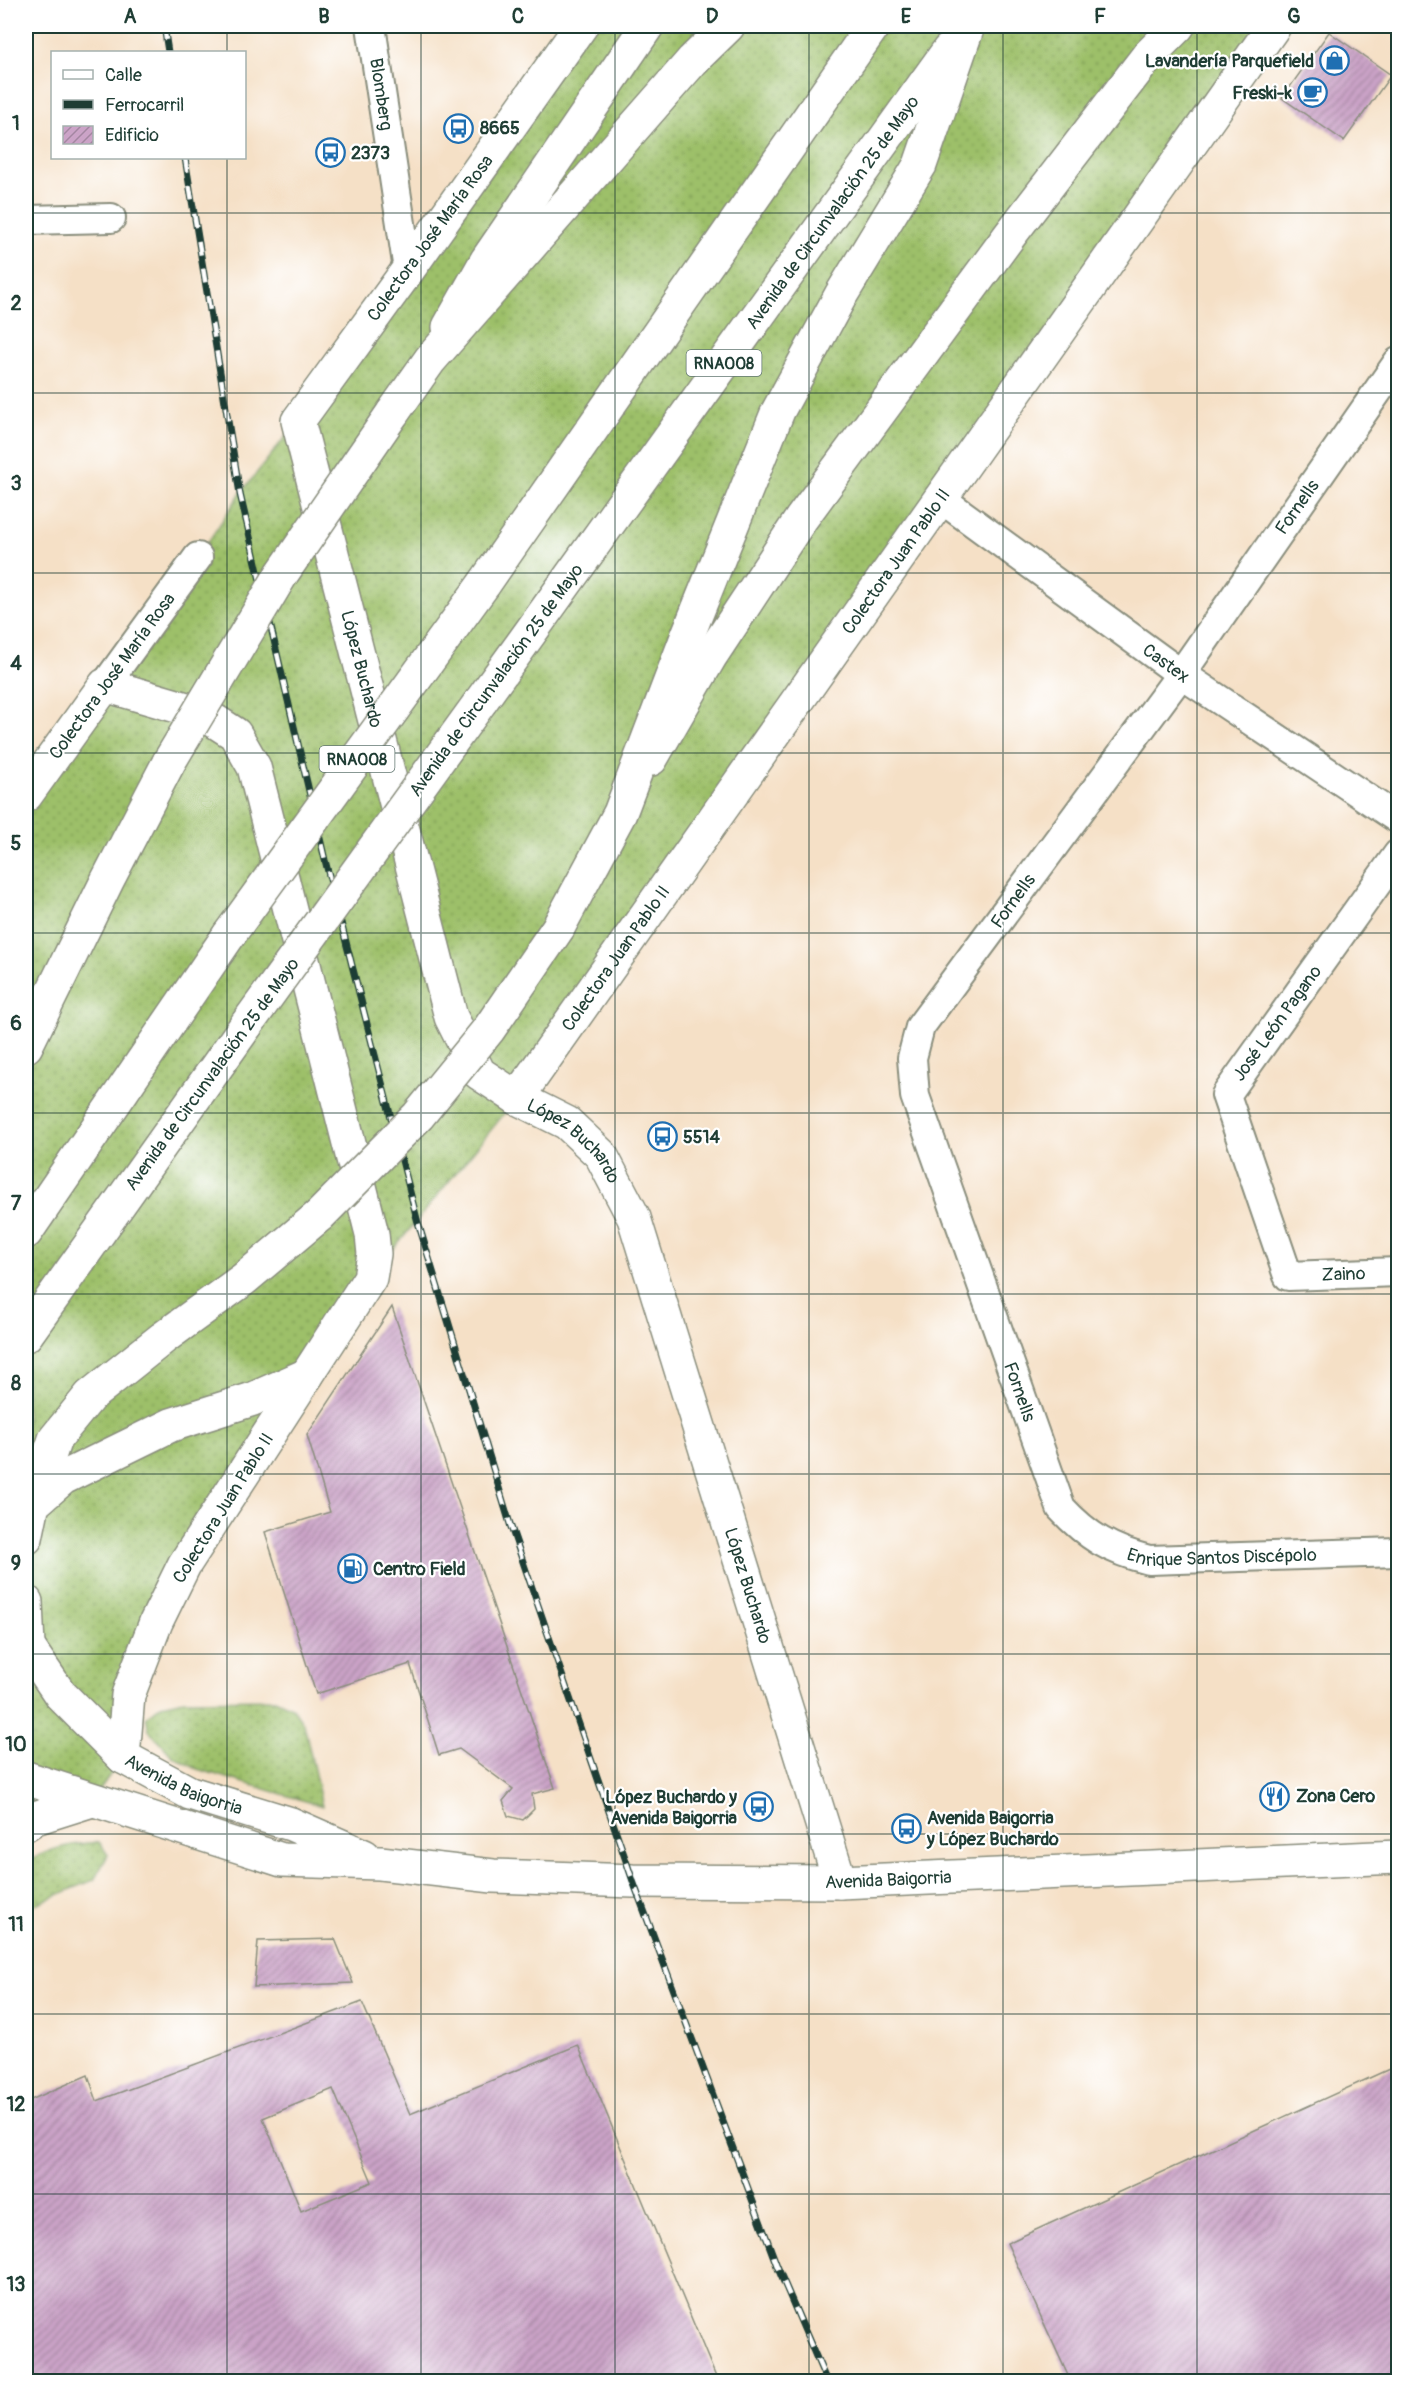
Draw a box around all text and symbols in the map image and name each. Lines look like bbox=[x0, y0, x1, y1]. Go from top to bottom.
text: A bbox=[124, 4, 137, 29]
text: B bbox=[318, 4, 330, 29]
text: C bbox=[512, 4, 524, 29]
text: D bbox=[706, 4, 719, 29]
text: E bbox=[901, 4, 912, 29]
text: F bbox=[1094, 4, 1106, 29]
text: G bbox=[1287, 4, 1301, 29]
shop icon: Lavandería Parquefield bbox=[1319, 45, 1351, 77]
place label: Lavandería Parquefield bbox=[1145, 50, 1314, 73]
legend bbox=[51, 51, 246, 159]
street label: Blomberg bbox=[364, 57, 398, 132]
text: Calle bbox=[105, 64, 142, 87]
cafe icon: Freski-k bbox=[1297, 77, 1329, 109]
place label: Freski-k bbox=[1232, 82, 1292, 105]
street label: Avenida de Circunvalación 25 de Mayo bbox=[741, 91, 925, 334]
text: Ferrocarril bbox=[105, 94, 184, 117]
text: 1 bbox=[12, 111, 20, 136]
bus stop icon: 8665 bbox=[443, 112, 475, 144]
place label: 8665 bbox=[480, 117, 520, 140]
text: Edificio bbox=[105, 124, 159, 147]
bus stop icon: 2373 bbox=[314, 137, 346, 169]
place label: 2373 bbox=[351, 142, 390, 165]
street label: Colectora José María Rosa bbox=[362, 151, 499, 326]
text: 2 bbox=[10, 291, 22, 316]
road number: RNA008 bbox=[686, 350, 762, 376]
text: 3 bbox=[10, 471, 22, 496]
street label: Fornells bbox=[1270, 475, 1325, 539]
street label: Colectora Juan Pablo II bbox=[837, 484, 956, 639]
street label: Avenida de Circunvalación 25 de Mayo bbox=[404, 559, 589, 801]
street label: Colectora José María Rosa bbox=[44, 589, 181, 764]
street label: López Buchardo bbox=[335, 608, 387, 731]
street label: Castex bbox=[1138, 639, 1194, 688]
text: 4 bbox=[10, 651, 22, 676]
road number: RNA008 bbox=[320, 746, 394, 772]
text: 5 bbox=[11, 831, 22, 856]
street label: Fornells bbox=[986, 870, 1041, 933]
street label: Colectora Juan Pablo II bbox=[557, 881, 675, 1036]
street label: Avenida de Circunvalación 25 de Mayo bbox=[120, 953, 305, 1195]
street label: José León Pagano bbox=[1228, 961, 1327, 1086]
text: 6 bbox=[10, 1011, 22, 1036]
street label: López Buchardo bbox=[523, 1094, 625, 1188]
bus stop icon: 5514 bbox=[646, 1121, 678, 1153]
place label: 5514 bbox=[683, 1126, 721, 1149]
text: 7 bbox=[11, 1191, 22, 1216]
street label: Zaino bbox=[1321, 1262, 1366, 1287]
street label: Fornells bbox=[998, 1359, 1041, 1425]
text: 8 bbox=[11, 1371, 21, 1396]
street label: Colectora Juan Pablo II bbox=[168, 1429, 279, 1588]
street label: López Buchardo bbox=[719, 1525, 776, 1647]
street label: Enrique Santos Discépolo bbox=[1124, 1543, 1318, 1572]
text: 9 bbox=[11, 1551, 21, 1576]
fuel station icon: Centro Field bbox=[336, 1553, 368, 1585]
place label: Centro Field bbox=[373, 1558, 466, 1581]
text: 10 bbox=[5, 1732, 27, 1757]
street label: Avenida Baigorria bbox=[121, 1749, 245, 1820]
restaurant icon: Zona Cero bbox=[1259, 1780, 1291, 1812]
place label: Zona Cero bbox=[1296, 1785, 1376, 1808]
place label: López Buchardo y Avenida Baigorria bbox=[605, 1786, 738, 1830]
bus stop icon: López Buchardo y Avenida Baigorria bbox=[742, 1791, 774, 1823]
place label: Avenida Baigorria y López Buchardo bbox=[926, 1807, 1059, 1851]
bus stop icon: Avenida Baigorria y López Buchardo bbox=[890, 1812, 922, 1844]
street label: Avenida Baigorria bbox=[825, 1866, 952, 1894]
text: 11 bbox=[8, 1912, 24, 1937]
text: 12 bbox=[7, 2092, 26, 2117]
text: 13 bbox=[7, 2272, 25, 2297]

